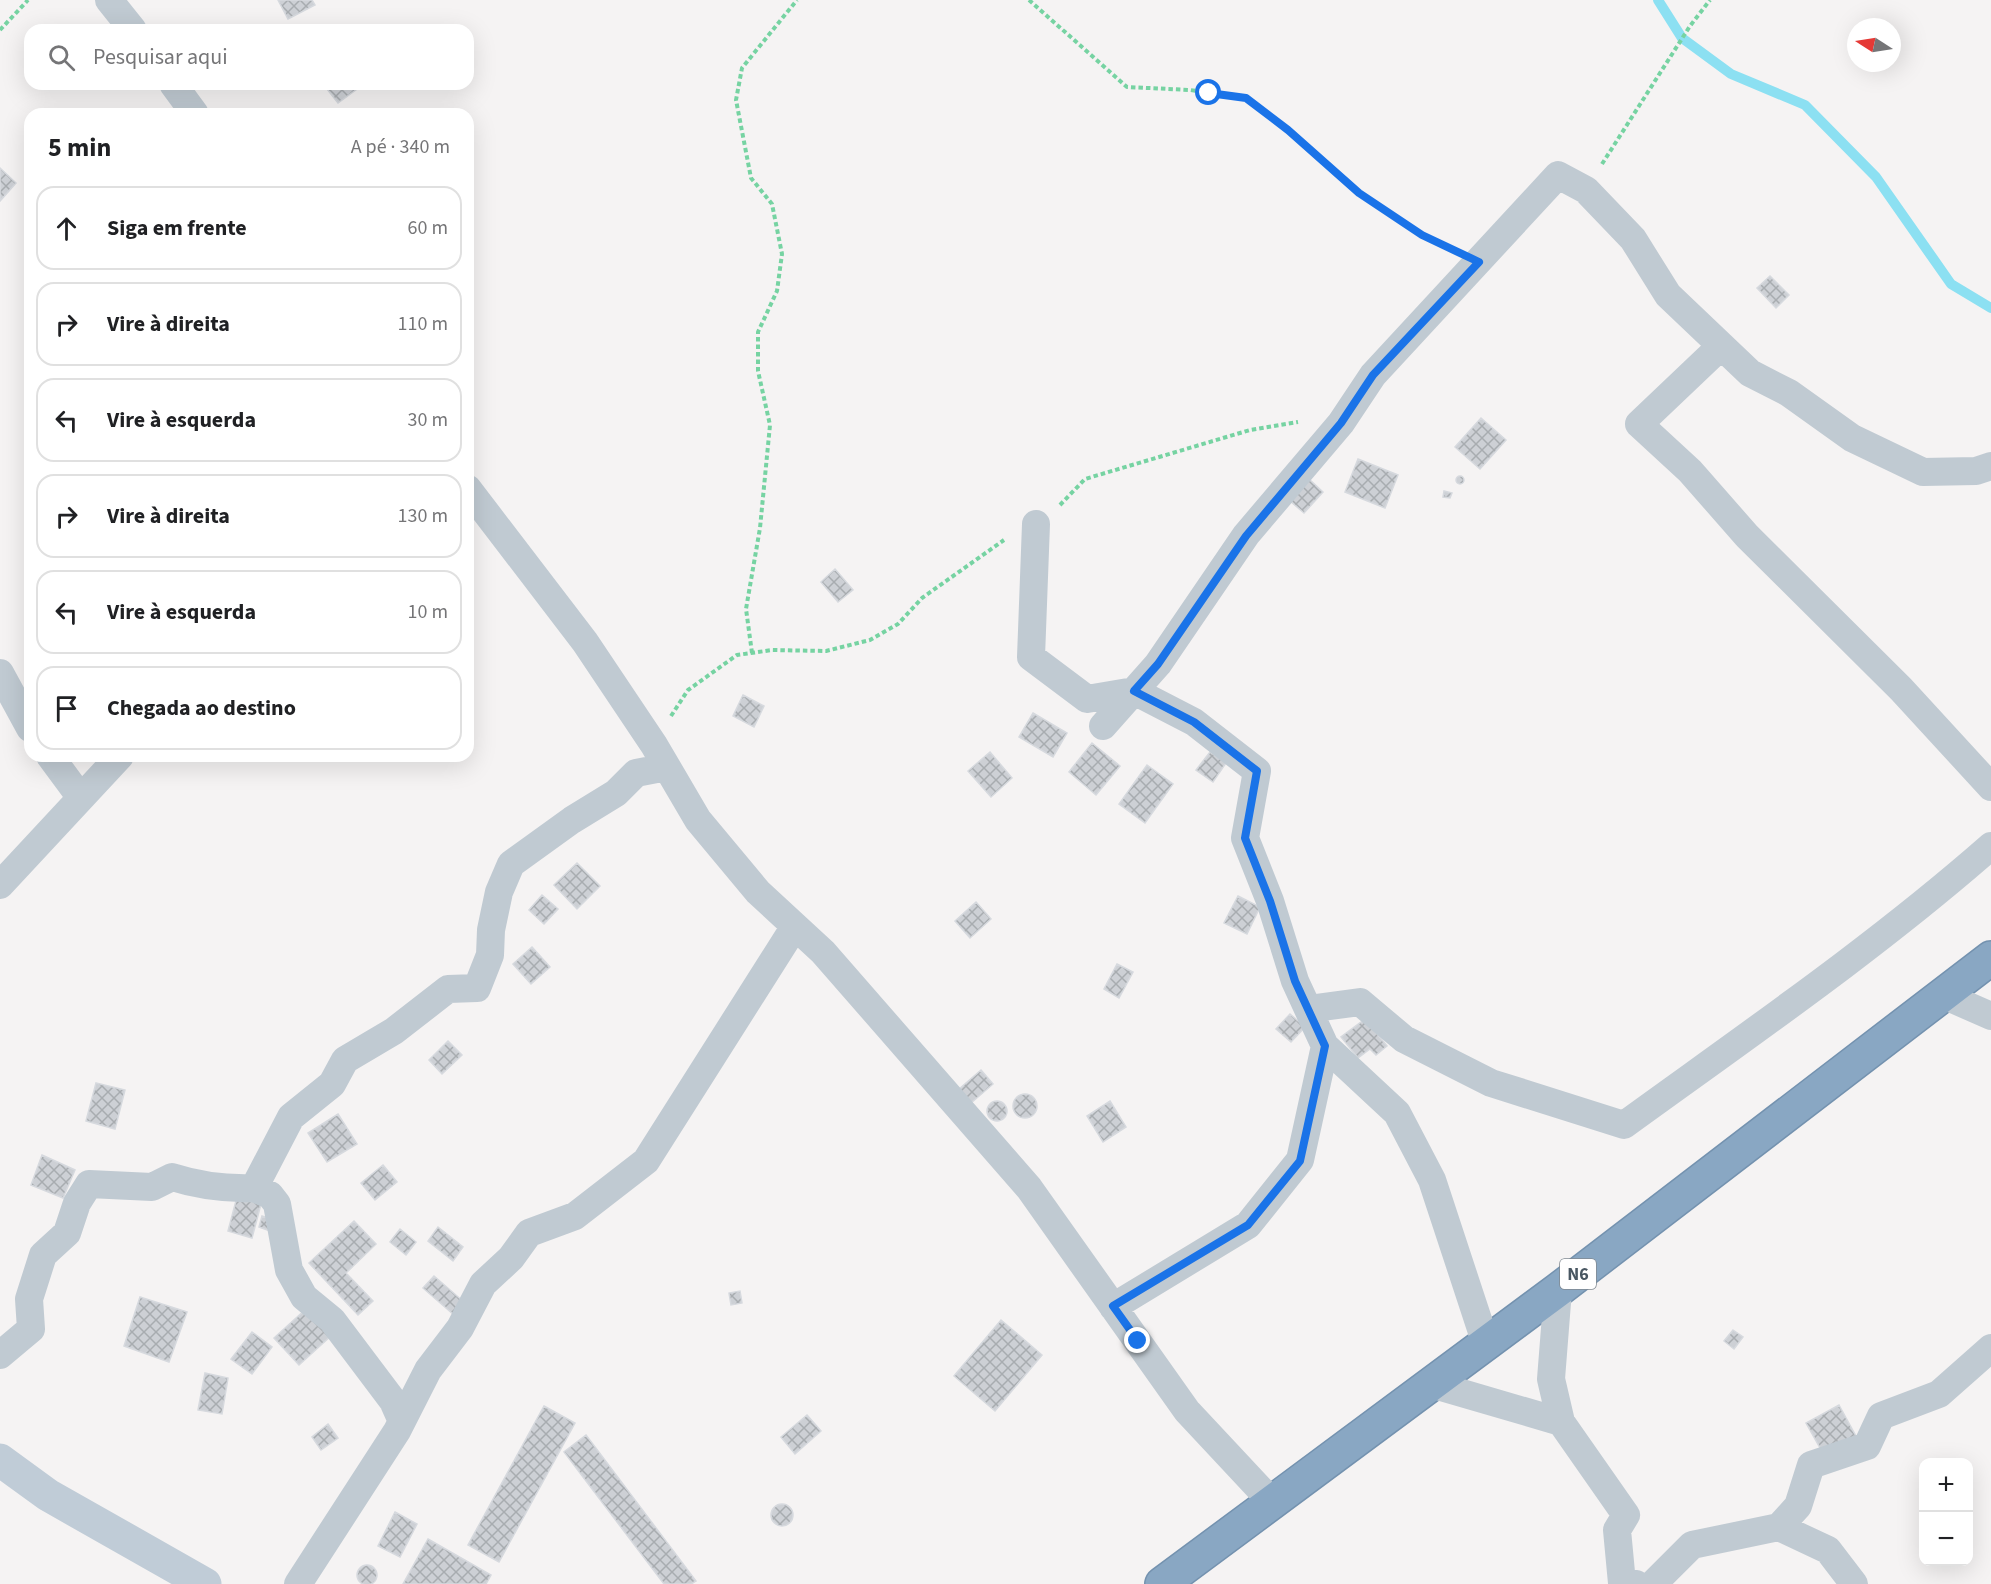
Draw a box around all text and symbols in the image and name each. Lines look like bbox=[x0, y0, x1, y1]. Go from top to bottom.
north arrow bbox=[1847, 18, 1901, 72]
search box bbox=[24, 24, 474, 90]
icon: search bbox=[45, 41, 78, 74]
text: Pesquisar aqui bbox=[93, 41, 228, 73]
route start bbox=[1195, 79, 1221, 105]
text: 5 min bbox=[48, 129, 111, 166]
text: A pé · 340 m bbox=[351, 133, 450, 161]
icon: ahead bbox=[50, 212, 83, 245]
text: Siga em frente bbox=[107, 212, 247, 244]
text: 60 m bbox=[408, 214, 448, 242]
icon: right bbox=[50, 308, 83, 341]
text: Vire à direita bbox=[107, 308, 230, 340]
text: 110 m bbox=[398, 310, 448, 338]
icon: left bbox=[50, 404, 83, 437]
text: Vire à esquerda bbox=[107, 404, 256, 436]
text: 30 m bbox=[408, 406, 448, 434]
icon: right bbox=[50, 500, 83, 533]
text: Vire à direita bbox=[107, 500, 230, 532]
text: 130 m bbox=[398, 502, 448, 530]
icon: left bbox=[50, 596, 83, 629]
text: Vire à esquerda bbox=[107, 596, 256, 628]
text: 10 m bbox=[408, 598, 448, 626]
icon: arrive bbox=[50, 692, 83, 725]
text: Chegada ao destino bbox=[107, 692, 296, 724]
road number: N6 bbox=[1560, 1259, 1596, 1289]
route end bbox=[1124, 1327, 1150, 1353]
map controls bbox=[1919, 1458, 1973, 1566]
button: + bbox=[1919, 1458, 1973, 1512]
button: − bbox=[1919, 1512, 1973, 1566]

